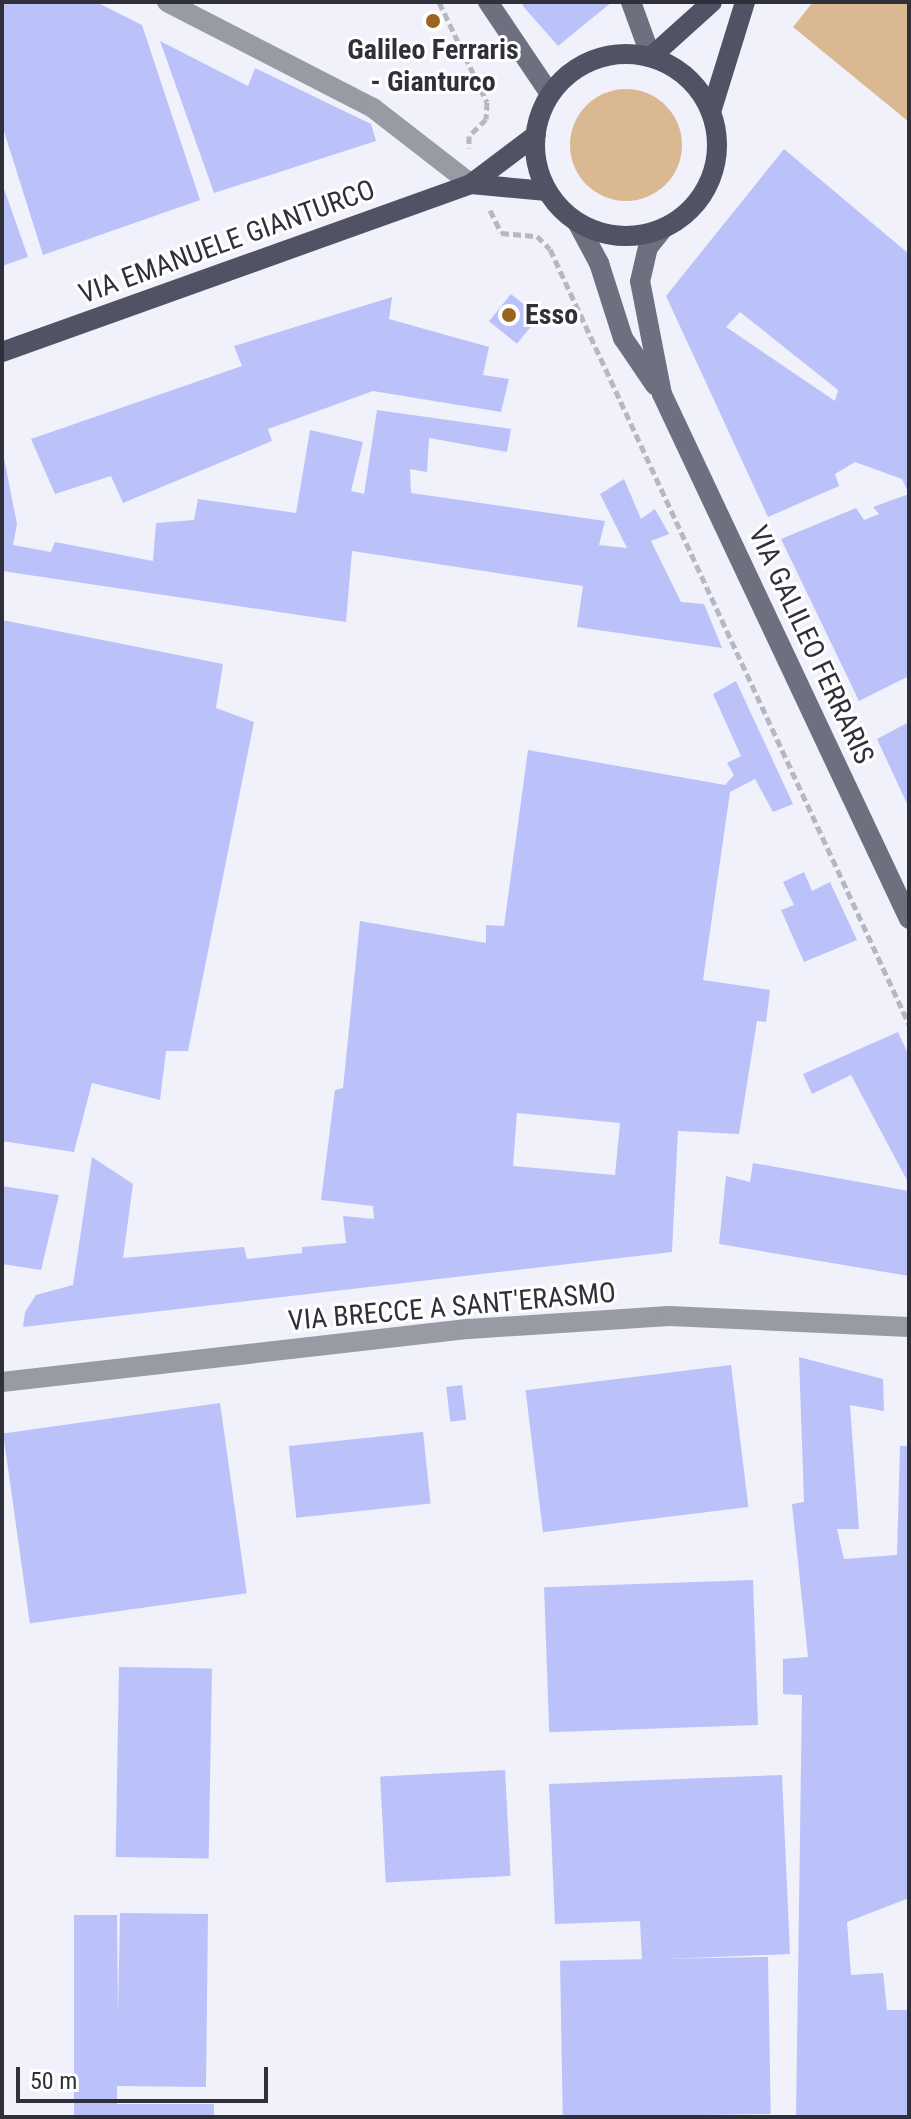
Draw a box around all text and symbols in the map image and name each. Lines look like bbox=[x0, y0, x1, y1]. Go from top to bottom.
marker: Galileo Ferraris - Gianturco bbox=[424, 12, 442, 30]
place label: Galileo Ferraris - Gianturco bbox=[347, 33, 519, 99]
street label: VIA EMANUELE GIANTURCO bbox=[74, 173, 380, 311]
place label: Esso bbox=[525, 298, 578, 332]
marker: Esso bbox=[500, 306, 518, 324]
street label: VIA GALILEO FERRARIS bbox=[741, 521, 881, 769]
street label: VIA BRECCE A SANT'ERASMO bbox=[287, 1276, 617, 1338]
scale bar bbox=[20, 2051, 272, 2101]
text: 50 m bbox=[30, 2067, 77, 2095]

